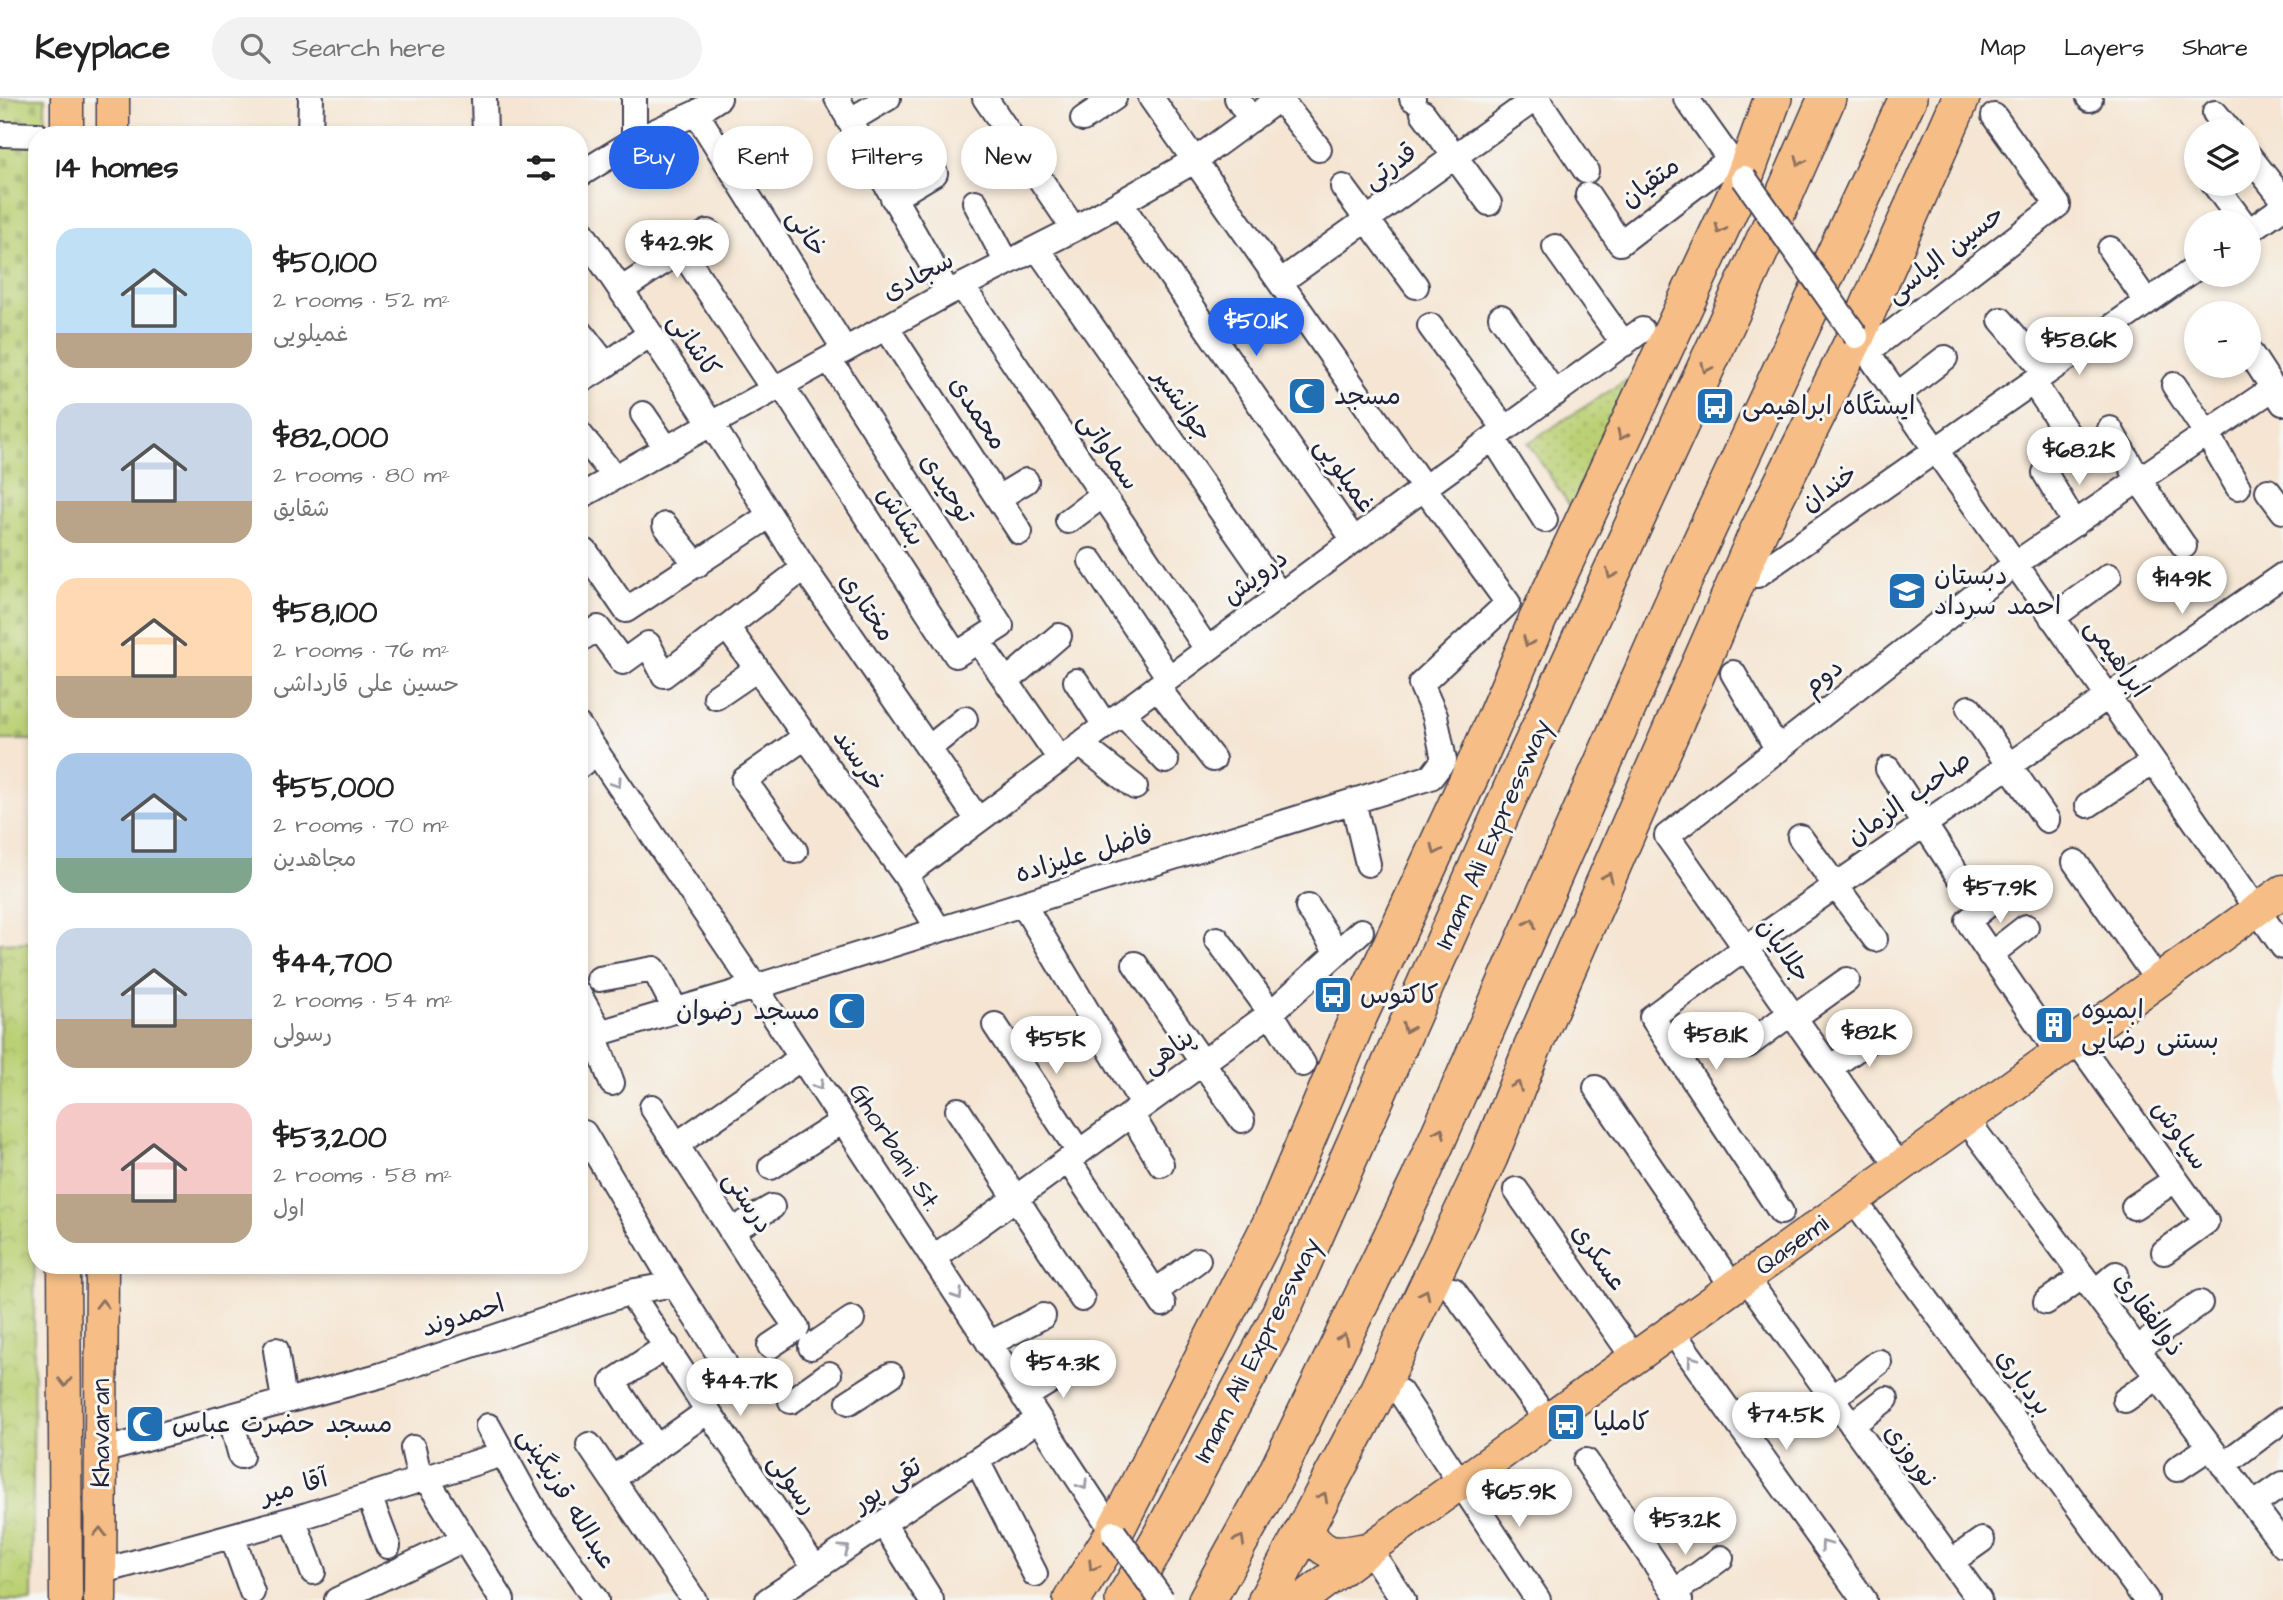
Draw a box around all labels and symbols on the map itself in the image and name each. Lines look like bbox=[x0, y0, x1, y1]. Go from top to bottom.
street label: قدرتی bbox=[1356, 134, 1424, 198]
street label: متقیان bbox=[1613, 148, 1687, 216]
one-way arrow bbox=[1794, 153, 1808, 166]
street label: حسین الیاسی bbox=[1878, 196, 2012, 312]
street label: خانی bbox=[778, 202, 836, 264]
pin: $42.9K bbox=[620, 220, 734, 280]
one-way arrow bbox=[1714, 222, 1728, 234]
street label: سجادی bbox=[876, 242, 960, 310]
pin: $50.1K bbox=[1199, 299, 1313, 358]
street label: کاشانی bbox=[659, 305, 729, 385]
pin: $58.6K bbox=[2022, 317, 2136, 377]
street label: جوانشیر bbox=[1143, 359, 1221, 449]
one-way arrow bbox=[1700, 361, 1714, 373]
street label: محمدی bbox=[940, 369, 1016, 457]
mosque icon: مسجد bbox=[1286, 375, 1328, 417]
place label: مسجد bbox=[1334, 378, 1401, 414]
bus stop icon: ایستگاه ابراهیمی bbox=[1694, 385, 1736, 427]
place label: ایستگاه ابراهیمی bbox=[1742, 388, 1915, 424]
street label: سماواتی bbox=[1070, 405, 1148, 497]
one-way arrow bbox=[1617, 428, 1631, 440]
pin: $68.2K bbox=[2022, 428, 2136, 487]
street label: غمیلویی bbox=[1306, 430, 1384, 520]
street label: توحیدی bbox=[911, 446, 983, 531]
street label: خندان bbox=[1793, 456, 1865, 520]
street label: بشاش bbox=[868, 479, 934, 553]
street label: درویش bbox=[1215, 540, 1295, 614]
pin: $149K bbox=[2133, 556, 2231, 616]
place label: دبستان احمد سرداد bbox=[1934, 558, 2061, 624]
street label: مختاری bbox=[830, 565, 904, 649]
one-way arrow bbox=[1605, 567, 1619, 579]
school or university icon: دبستان احمد سرداد bbox=[1886, 570, 1928, 612]
street label: ابراهیمی bbox=[2076, 611, 2158, 705]
one-way arrow bbox=[1522, 635, 1536, 647]
street label: دوم bbox=[1795, 650, 1851, 705]
street label: Imam Ali Expressway bbox=[1426, 713, 1562, 956]
street label: خرسند bbox=[824, 721, 894, 799]
street label: صاحب الزمان bbox=[1839, 742, 1979, 854]
one-way arrow bbox=[609, 775, 621, 788]
street label: فاضل علیزاده bbox=[1011, 816, 1157, 892]
one-way arrow bbox=[1430, 843, 1444, 855]
pin: $57.9K bbox=[1943, 866, 2057, 925]
one-way arrow bbox=[1600, 872, 1614, 884]
street label: جلالیان bbox=[1748, 910, 1820, 990]
one-way arrow bbox=[1523, 918, 1537, 931]
bus stop icon: کاکتوس bbox=[1312, 974, 1354, 1016]
place label: کاکتوس bbox=[1360, 977, 1439, 1013]
mosque icon: مسجد رضوان bbox=[826, 990, 868, 1032]
place label: ابمیوه بستنی رضایی bbox=[2081, 992, 2219, 1058]
place label: مسجد رضوان bbox=[676, 993, 820, 1029]
building icon: ابمیوه بستنی رضایی bbox=[2033, 1004, 2075, 1046]
pin: $82K bbox=[1828, 1010, 1910, 1069]
pin: $58.1K bbox=[1659, 1012, 1773, 1072]
pin: $55K bbox=[1015, 1016, 1097, 1076]
street label: پناهی bbox=[1134, 1020, 1202, 1082]
one-way arrow bbox=[1401, 1020, 1415, 1033]
street label: Ghorbani St. bbox=[840, 1076, 950, 1218]
one-way arrow bbox=[811, 1077, 823, 1090]
one-way arrow bbox=[1509, 1081, 1523, 1093]
street label: سیاوش bbox=[2143, 1093, 2217, 1177]
one-way arrow bbox=[1432, 1127, 1446, 1139]
street label: درستی bbox=[714, 1163, 782, 1241]
street label: Qasemi bbox=[1748, 1206, 1836, 1284]
street label: عسکری bbox=[1563, 1216, 1635, 1298]
street label: Imam Ali Expressway bbox=[1185, 1231, 1331, 1470]
street label: ذوالفقاری bbox=[2105, 1264, 2193, 1364]
street label: احمدوند bbox=[417, 1286, 509, 1346]
one-way arrow bbox=[949, 1288, 962, 1301]
one-way arrow bbox=[1417, 1289, 1431, 1301]
one-way arrow bbox=[94, 1299, 110, 1309]
one-way arrow bbox=[1334, 1332, 1348, 1345]
pin: $54.3K bbox=[1006, 1340, 1120, 1400]
street label: بردباری bbox=[1987, 1341, 2061, 1423]
one-way arrow bbox=[1688, 1355, 1700, 1368]
pin: $44.7K bbox=[683, 1358, 797, 1418]
one-way arrow bbox=[57, 1377, 72, 1388]
street label: Khavaran bbox=[83, 1378, 119, 1488]
pin: $74.5K bbox=[1729, 1392, 1843, 1452]
bus stop icon: کاملیا bbox=[1545, 1401, 1587, 1443]
mosque icon: مسجد حضرت عباس bbox=[124, 1403, 166, 1445]
place label: کاملیا bbox=[1593, 1404, 1650, 1440]
place label: مسجد حضرت عباس bbox=[172, 1406, 392, 1442]
street label: نوروزی bbox=[1875, 1416, 1947, 1496]
street label: عبدالله قرنیگینی bbox=[509, 1420, 625, 1576]
street label: رسولی bbox=[759, 1446, 827, 1522]
street label: تقی پور bbox=[844, 1448, 929, 1522]
street label: آقا میر bbox=[254, 1460, 333, 1514]
pin: $65.9K bbox=[1462, 1470, 1576, 1529]
one-way arrow bbox=[1075, 1478, 1088, 1491]
one-way arrow bbox=[1315, 1492, 1328, 1504]
pin: $53.2K bbox=[1628, 1498, 1742, 1557]
one-way arrow bbox=[93, 1526, 108, 1537]
one-way arrow bbox=[1232, 1535, 1245, 1548]
one-way arrow bbox=[1820, 1540, 1833, 1552]
one-way arrow bbox=[837, 1545, 850, 1557]
one-way arrow bbox=[1089, 1559, 1102, 1572]

